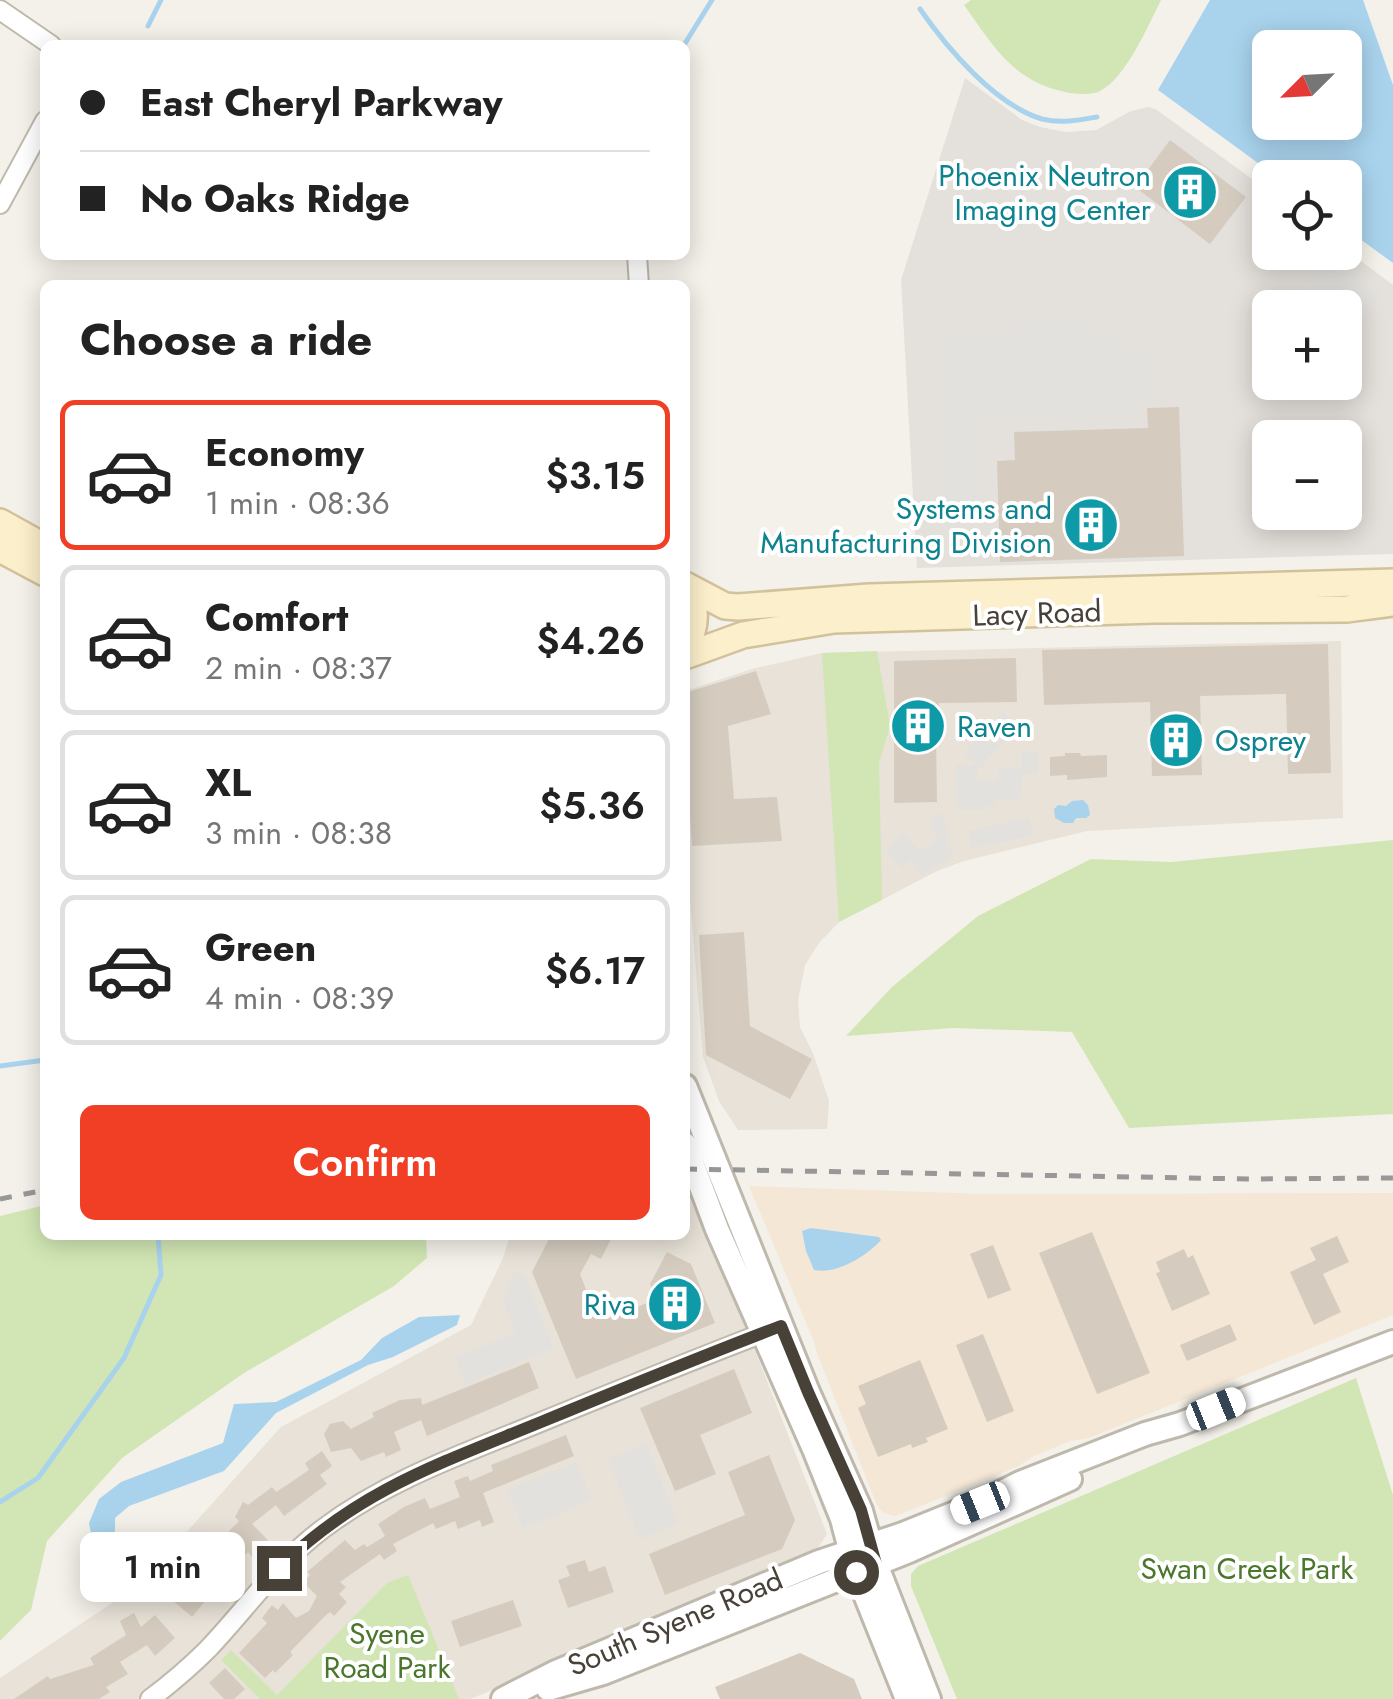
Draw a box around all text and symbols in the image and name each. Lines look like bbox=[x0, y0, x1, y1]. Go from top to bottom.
north arrow bbox=[1252, 30, 1362, 140]
map controls bbox=[1252, 30, 1362, 530]
text: East Cheryl Parkway bbox=[140, 75, 503, 130]
place label: Phoenix Neutron Imaging Center bbox=[938, 154, 1152, 231]
button: locate bbox=[1252, 160, 1362, 270]
building icon: Phoenix Neutron Imaging Center bbox=[1160, 162, 1220, 222]
text: No Oaks Ridge bbox=[140, 171, 410, 226]
button: + bbox=[1252, 290, 1362, 400]
text: Choose a ride bbox=[80, 307, 372, 372]
button: − bbox=[1252, 420, 1362, 530]
text: Economy bbox=[205, 425, 364, 480]
icon: car bbox=[85, 430, 175, 520]
text: $3.15 bbox=[546, 448, 645, 503]
text: 1 min · 08:36 bbox=[205, 480, 390, 526]
place label: Systems and Manufacturing Division bbox=[760, 487, 1052, 564]
building icon: Systems and Manufacturing Division bbox=[1061, 495, 1121, 555]
street label: Lacy Road bbox=[972, 589, 1102, 637]
text: Comfort bbox=[205, 590, 348, 645]
icon: car bbox=[85, 595, 175, 685]
text: $4.26 bbox=[537, 613, 645, 668]
text: 2 min · 08:37 bbox=[205, 645, 392, 691]
building icon: Raven bbox=[888, 696, 948, 756]
place label: Raven bbox=[957, 705, 1032, 748]
building icon: Osprey bbox=[1146, 710, 1206, 770]
place label: Osprey bbox=[1215, 719, 1307, 762]
text: XL bbox=[205, 755, 251, 810]
icon: car bbox=[85, 760, 175, 850]
text: $5.36 bbox=[539, 778, 645, 833]
text: 3 min · 08:38 bbox=[205, 810, 392, 856]
text: Green bbox=[205, 920, 316, 975]
icon: car bbox=[85, 925, 175, 1015]
text: $6.17 bbox=[545, 943, 645, 998]
text: 4 min · 08:39 bbox=[205, 975, 394, 1021]
button: Confirm bbox=[80, 1105, 650, 1220]
building icon: Riva bbox=[645, 1274, 705, 1334]
place label: Riva bbox=[584, 1283, 636, 1326]
car bbox=[1183, 1384, 1249, 1434]
car bbox=[947, 1478, 1013, 1528]
callout: 1 min bbox=[79, 1533, 244, 1603]
text: 1 min bbox=[124, 1544, 201, 1590]
route end bbox=[257, 1546, 302, 1591]
park label: Swan Creek Park bbox=[1141, 1547, 1354, 1590]
route start bbox=[834, 1550, 879, 1595]
street label: South Syene Road bbox=[561, 1557, 789, 1687]
park label: Syene Road Park bbox=[323, 1612, 451, 1689]

